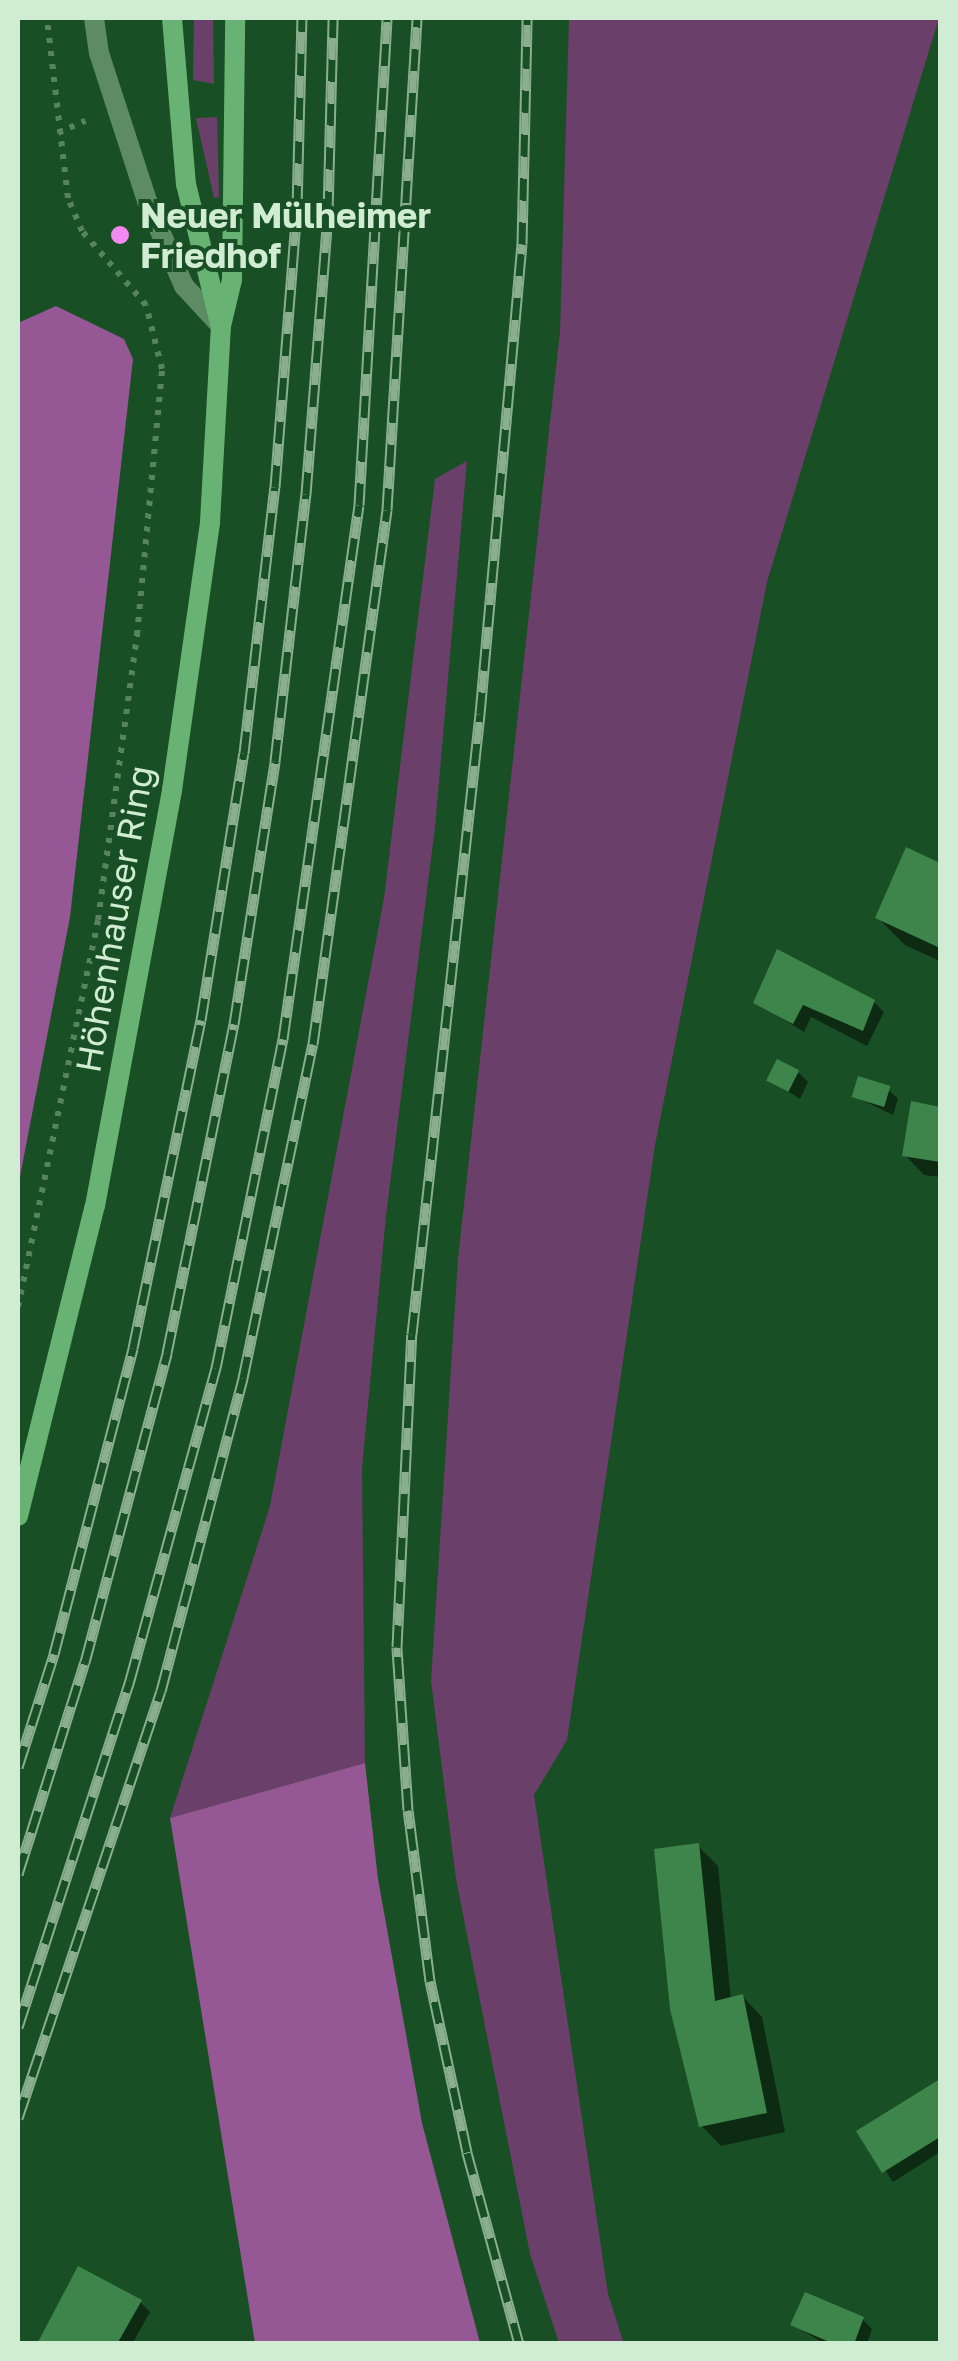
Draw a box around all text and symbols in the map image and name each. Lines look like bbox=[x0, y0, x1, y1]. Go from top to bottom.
place label: Neuer Mülheimer Friedhof bbox=[140, 194, 431, 276]
marker: Neuer Mülheimer Friedhof bbox=[109, 224, 131, 246]
street label: Höhenhauser Ring bbox=[66, 762, 162, 1076]

